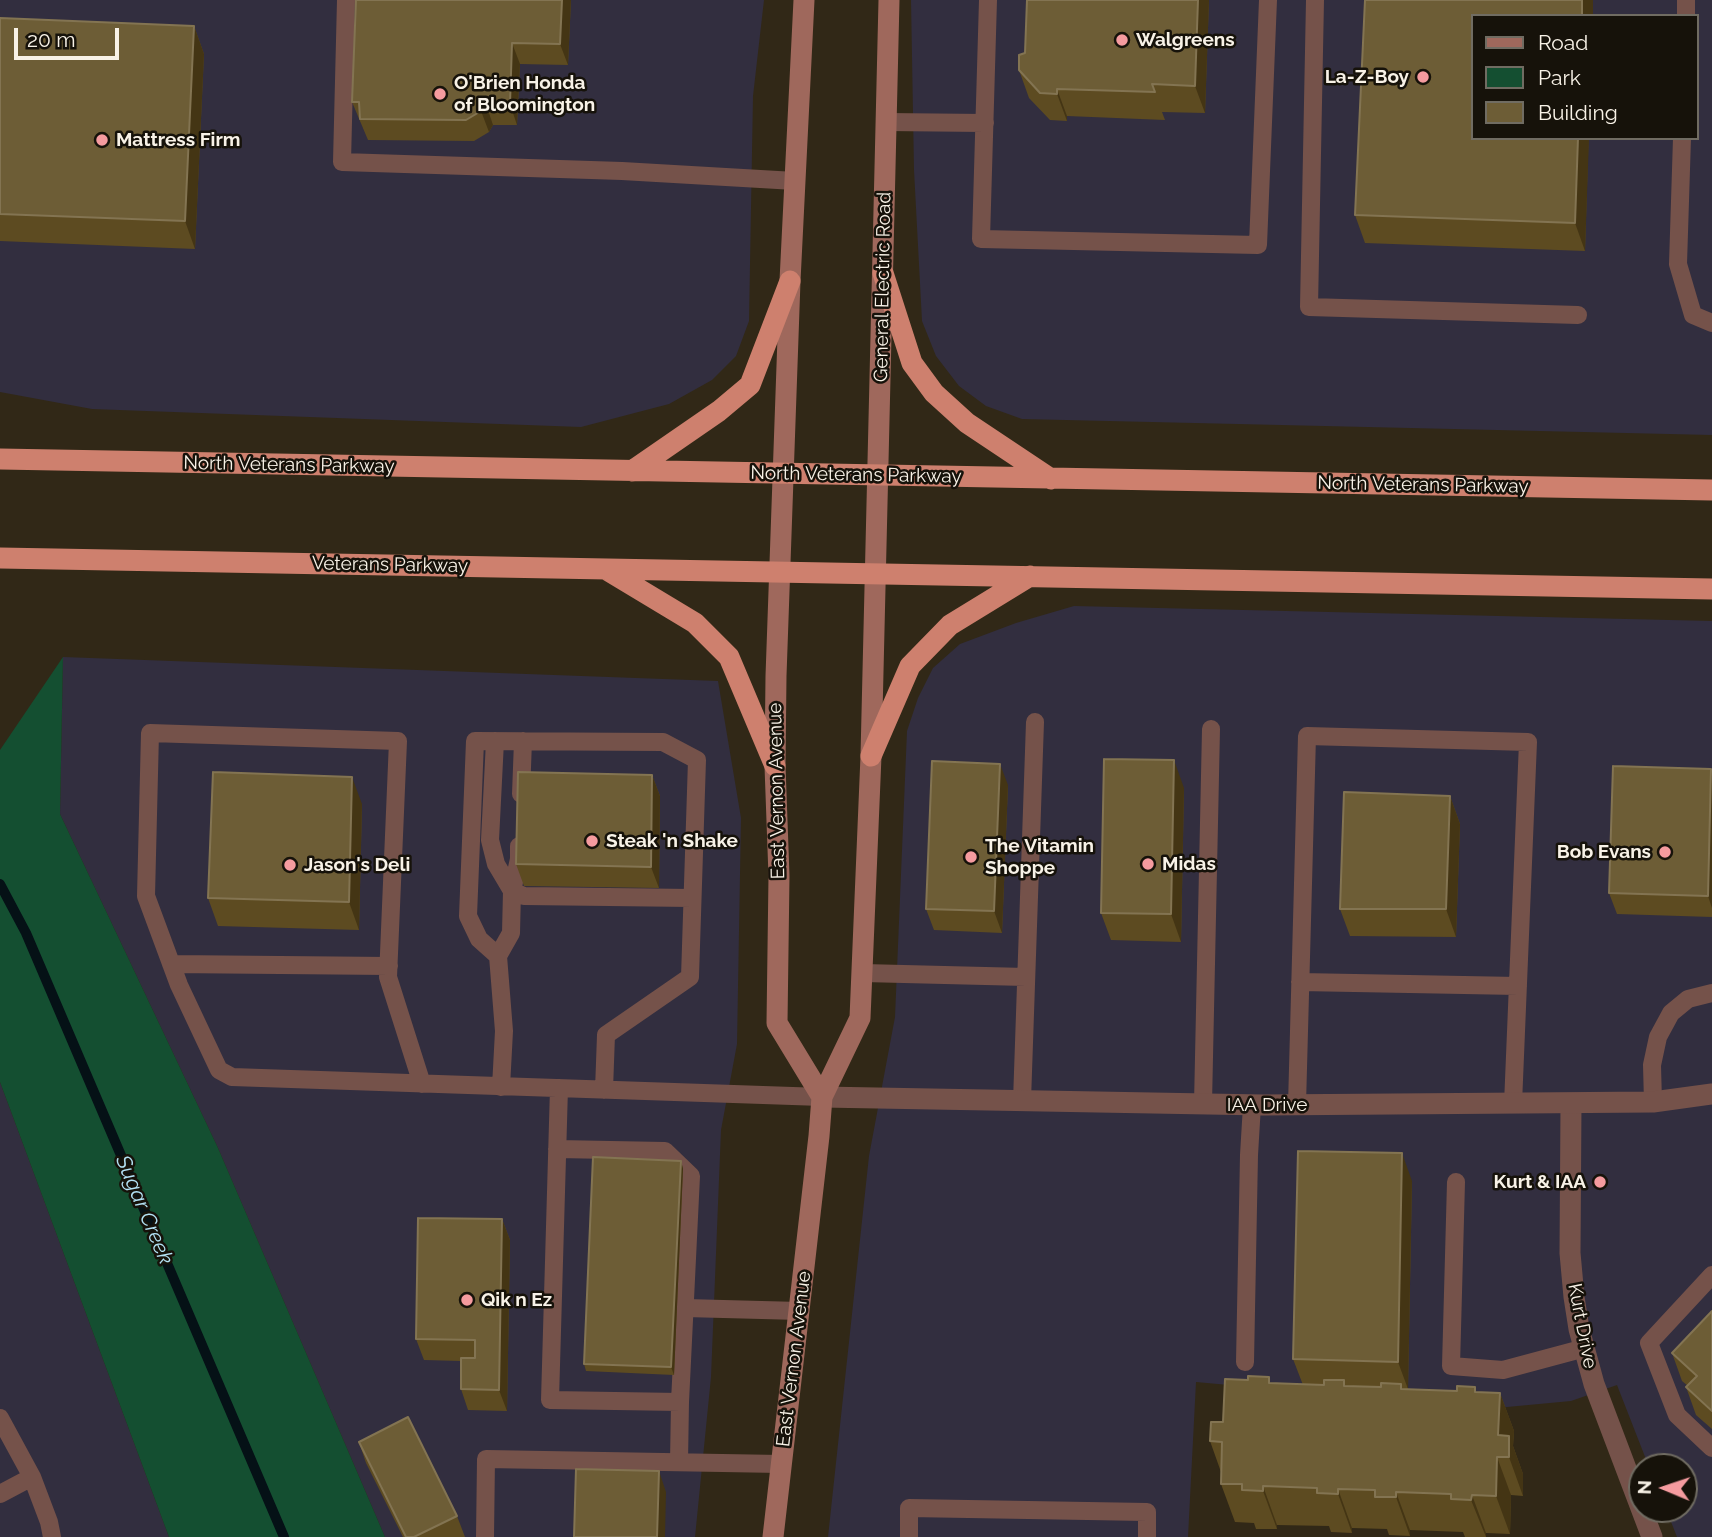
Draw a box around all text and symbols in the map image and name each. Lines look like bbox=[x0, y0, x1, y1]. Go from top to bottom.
scale bar bbox=[18, 14, 122, 58]
legend bbox=[1470, 14, 1698, 140]
text: 20 m bbox=[27, 27, 75, 52]
place label: Walgreens bbox=[1136, 29, 1235, 51]
text: Road bbox=[1538, 30, 1588, 55]
marker: Walgreens bbox=[1114, 32, 1130, 48]
text: Park bbox=[1538, 65, 1581, 90]
place label: La-Z-Boy bbox=[1325, 66, 1409, 88]
marker: La-Z-Boy bbox=[1415, 69, 1431, 85]
place label: O'Brien Honda of Bloomington bbox=[454, 72, 595, 116]
marker: O'Brien Honda of Bloomington bbox=[432, 86, 448, 102]
text: Building bbox=[1538, 100, 1618, 125]
place label: Mattress Firm bbox=[116, 129, 240, 151]
marker: Mattress Firm bbox=[94, 132, 110, 148]
street label: General Electric Road bbox=[870, 192, 896, 382]
street label: North Veterans Parkway bbox=[183, 452, 395, 478]
street label: North Veterans Parkway bbox=[750, 462, 962, 488]
street label: North Veterans Parkway bbox=[1317, 472, 1529, 498]
street label: Veterans Parkway bbox=[312, 552, 468, 578]
street label: East Vernon Avenue bbox=[764, 702, 790, 880]
place label: Steak 'n Shake bbox=[606, 830, 738, 852]
marker: Steak 'n Shake bbox=[584, 833, 600, 849]
place label: The Vitamin Shoppe bbox=[985, 835, 1094, 879]
place label: Bob Evans bbox=[1557, 841, 1651, 863]
marker: Bob Evans bbox=[1657, 844, 1673, 860]
marker: The Vitamin Shoppe bbox=[963, 849, 979, 865]
place label: Midas bbox=[1162, 853, 1216, 875]
place label: Jason's Deli bbox=[304, 854, 410, 876]
marker: Midas bbox=[1140, 856, 1156, 872]
marker: Jason's Deli bbox=[282, 857, 298, 873]
street label: IAA Drive bbox=[1227, 1094, 1307, 1116]
water label: Sugar Creek bbox=[110, 1152, 178, 1268]
place label: Kurt & IAA bbox=[1494, 1171, 1586, 1193]
marker: Kurt & IAA bbox=[1592, 1174, 1608, 1190]
street label: East Vernon Avenue bbox=[772, 1270, 816, 1448]
street label: Kurt Drive bbox=[1563, 1281, 1601, 1371]
place label: Qik n Ez bbox=[481, 1289, 552, 1311]
marker: Qik n Ez bbox=[459, 1292, 475, 1308]
north arrow bbox=[1628, 1453, 1698, 1523]
text: N bbox=[1633, 1480, 1655, 1495]

